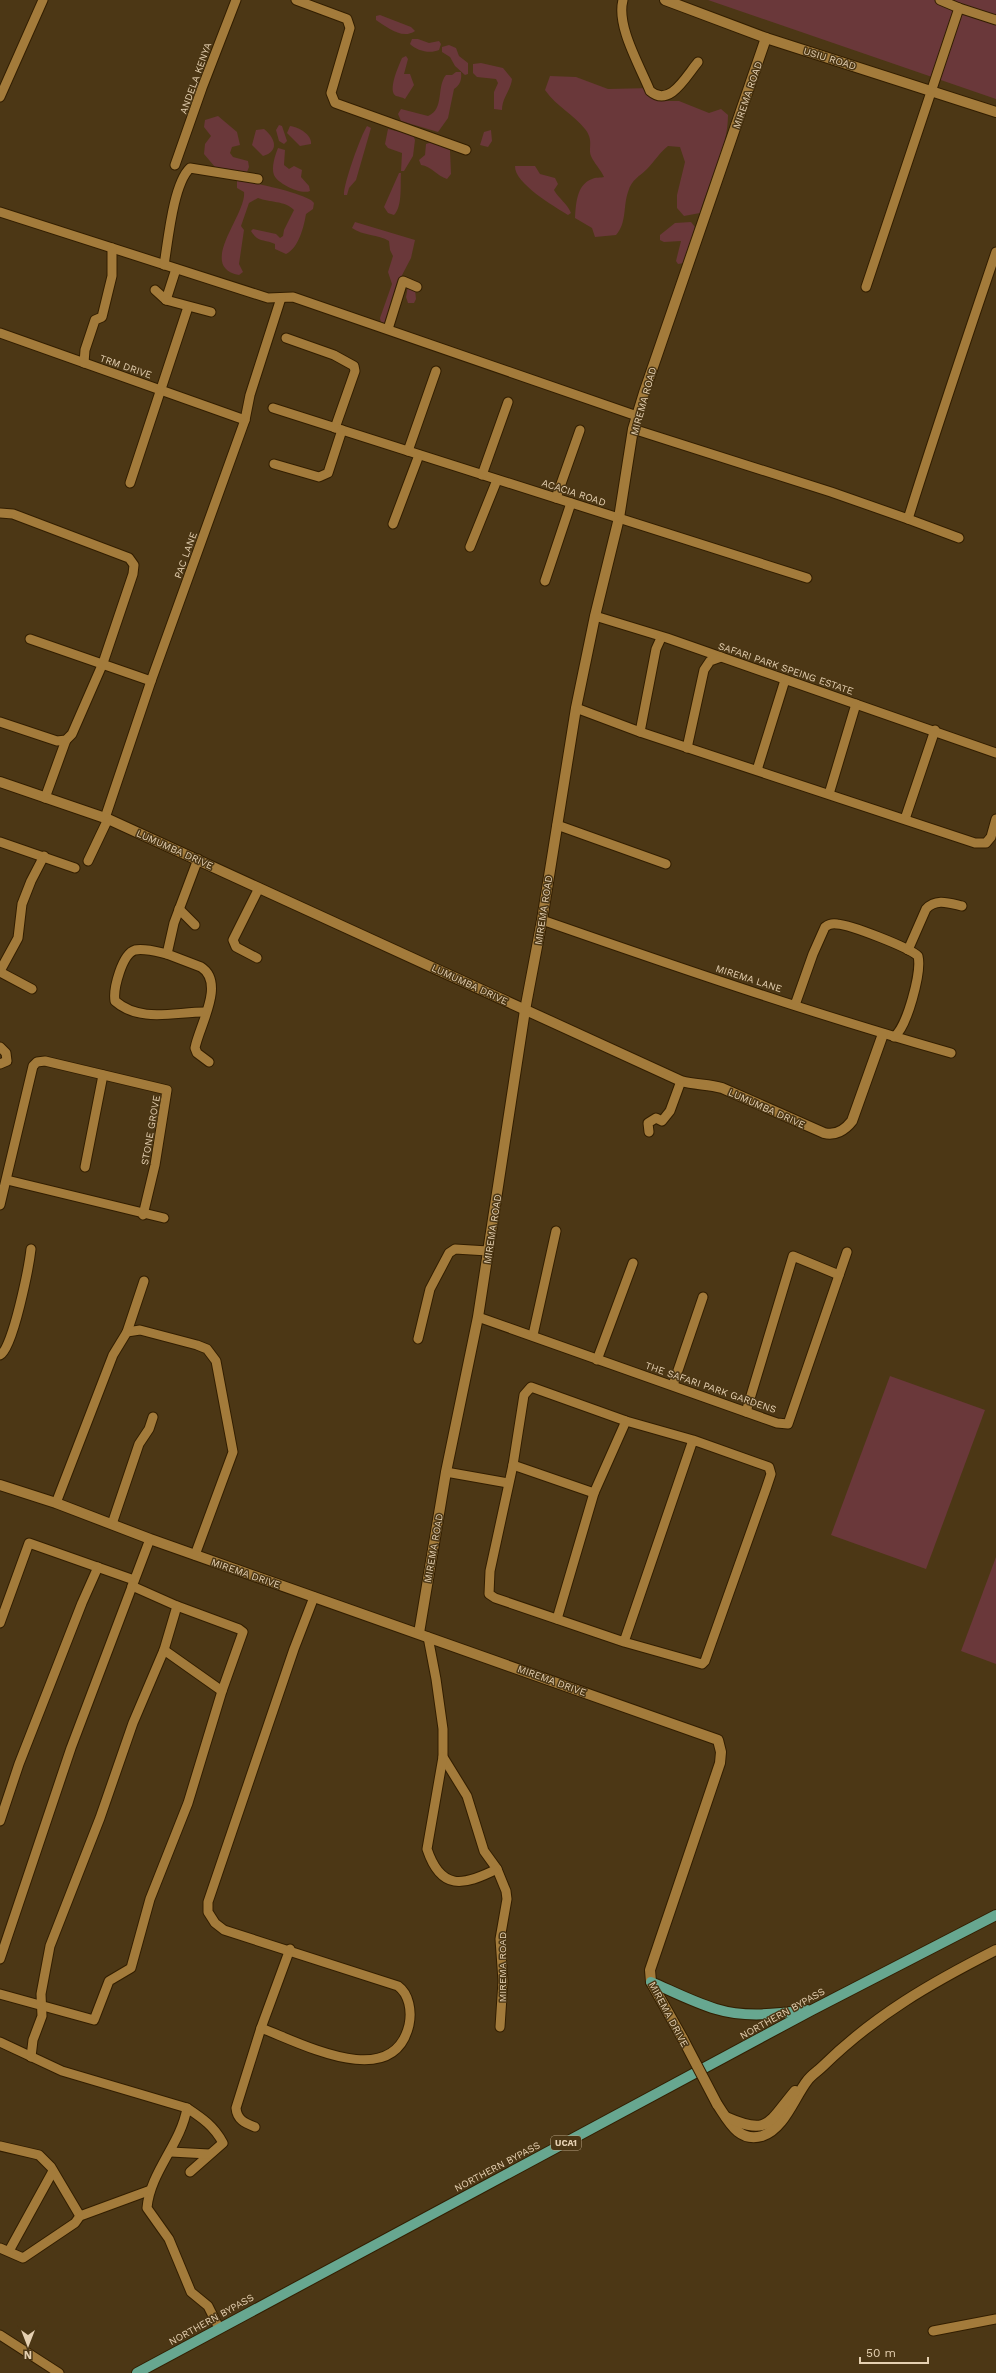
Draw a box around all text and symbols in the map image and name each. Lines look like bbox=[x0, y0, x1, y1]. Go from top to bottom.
street label: ANDELA KENYA bbox=[177, 41, 214, 115]
street label: USIU ROAD bbox=[802, 45, 858, 72]
street label: MIREMA ROAD bbox=[731, 60, 764, 130]
street label: TRM DRIVE bbox=[98, 352, 153, 381]
street label: MIREMA ROAD bbox=[628, 366, 658, 436]
street label: ACACIA ROAD bbox=[540, 477, 607, 508]
street label: PAC LANE bbox=[172, 530, 199, 580]
street label: SAFARI PARK SPEING ESTATE bbox=[717, 640, 855, 697]
street label: LUMUMBA DRIVE bbox=[135, 828, 215, 871]
street label: MIREMA ROAD bbox=[533, 874, 554, 946]
street label: LUMUMBA DRIVE bbox=[430, 962, 510, 1007]
street label: MIREMA LANE bbox=[714, 963, 783, 994]
street label: LUMUMBA DRIVE bbox=[727, 1087, 807, 1130]
street label: STONE GROVE bbox=[139, 1094, 162, 1166]
street label: MIREMA ROAD bbox=[482, 1193, 503, 1265]
street label: THE SAFARI PARK GARDENS bbox=[644, 1360, 778, 1415]
street label: MIREMA ROAD bbox=[422, 1512, 445, 1584]
street label: MIREMA DRIVE bbox=[210, 1556, 282, 1590]
street label: MIREMA DRIVE bbox=[516, 1663, 588, 1698]
street label: MIREMA ROAD bbox=[497, 1932, 508, 2002]
street label: MIREMA DRIVE bbox=[647, 1980, 690, 2049]
street label: NORTHERN BYPASS bbox=[738, 1986, 827, 2041]
road number: UCA1 bbox=[551, 2136, 581, 2150]
street label: NORTHERN BYPASS bbox=[453, 2139, 542, 2194]
street label: NORTHERN BYPASS bbox=[167, 2292, 256, 2347]
north arrow bbox=[8, 2325, 48, 2365]
scale bar bbox=[860, 2339, 928, 2365]
text: 50 m bbox=[866, 2346, 896, 2360]
text: N bbox=[24, 2348, 32, 2361]

